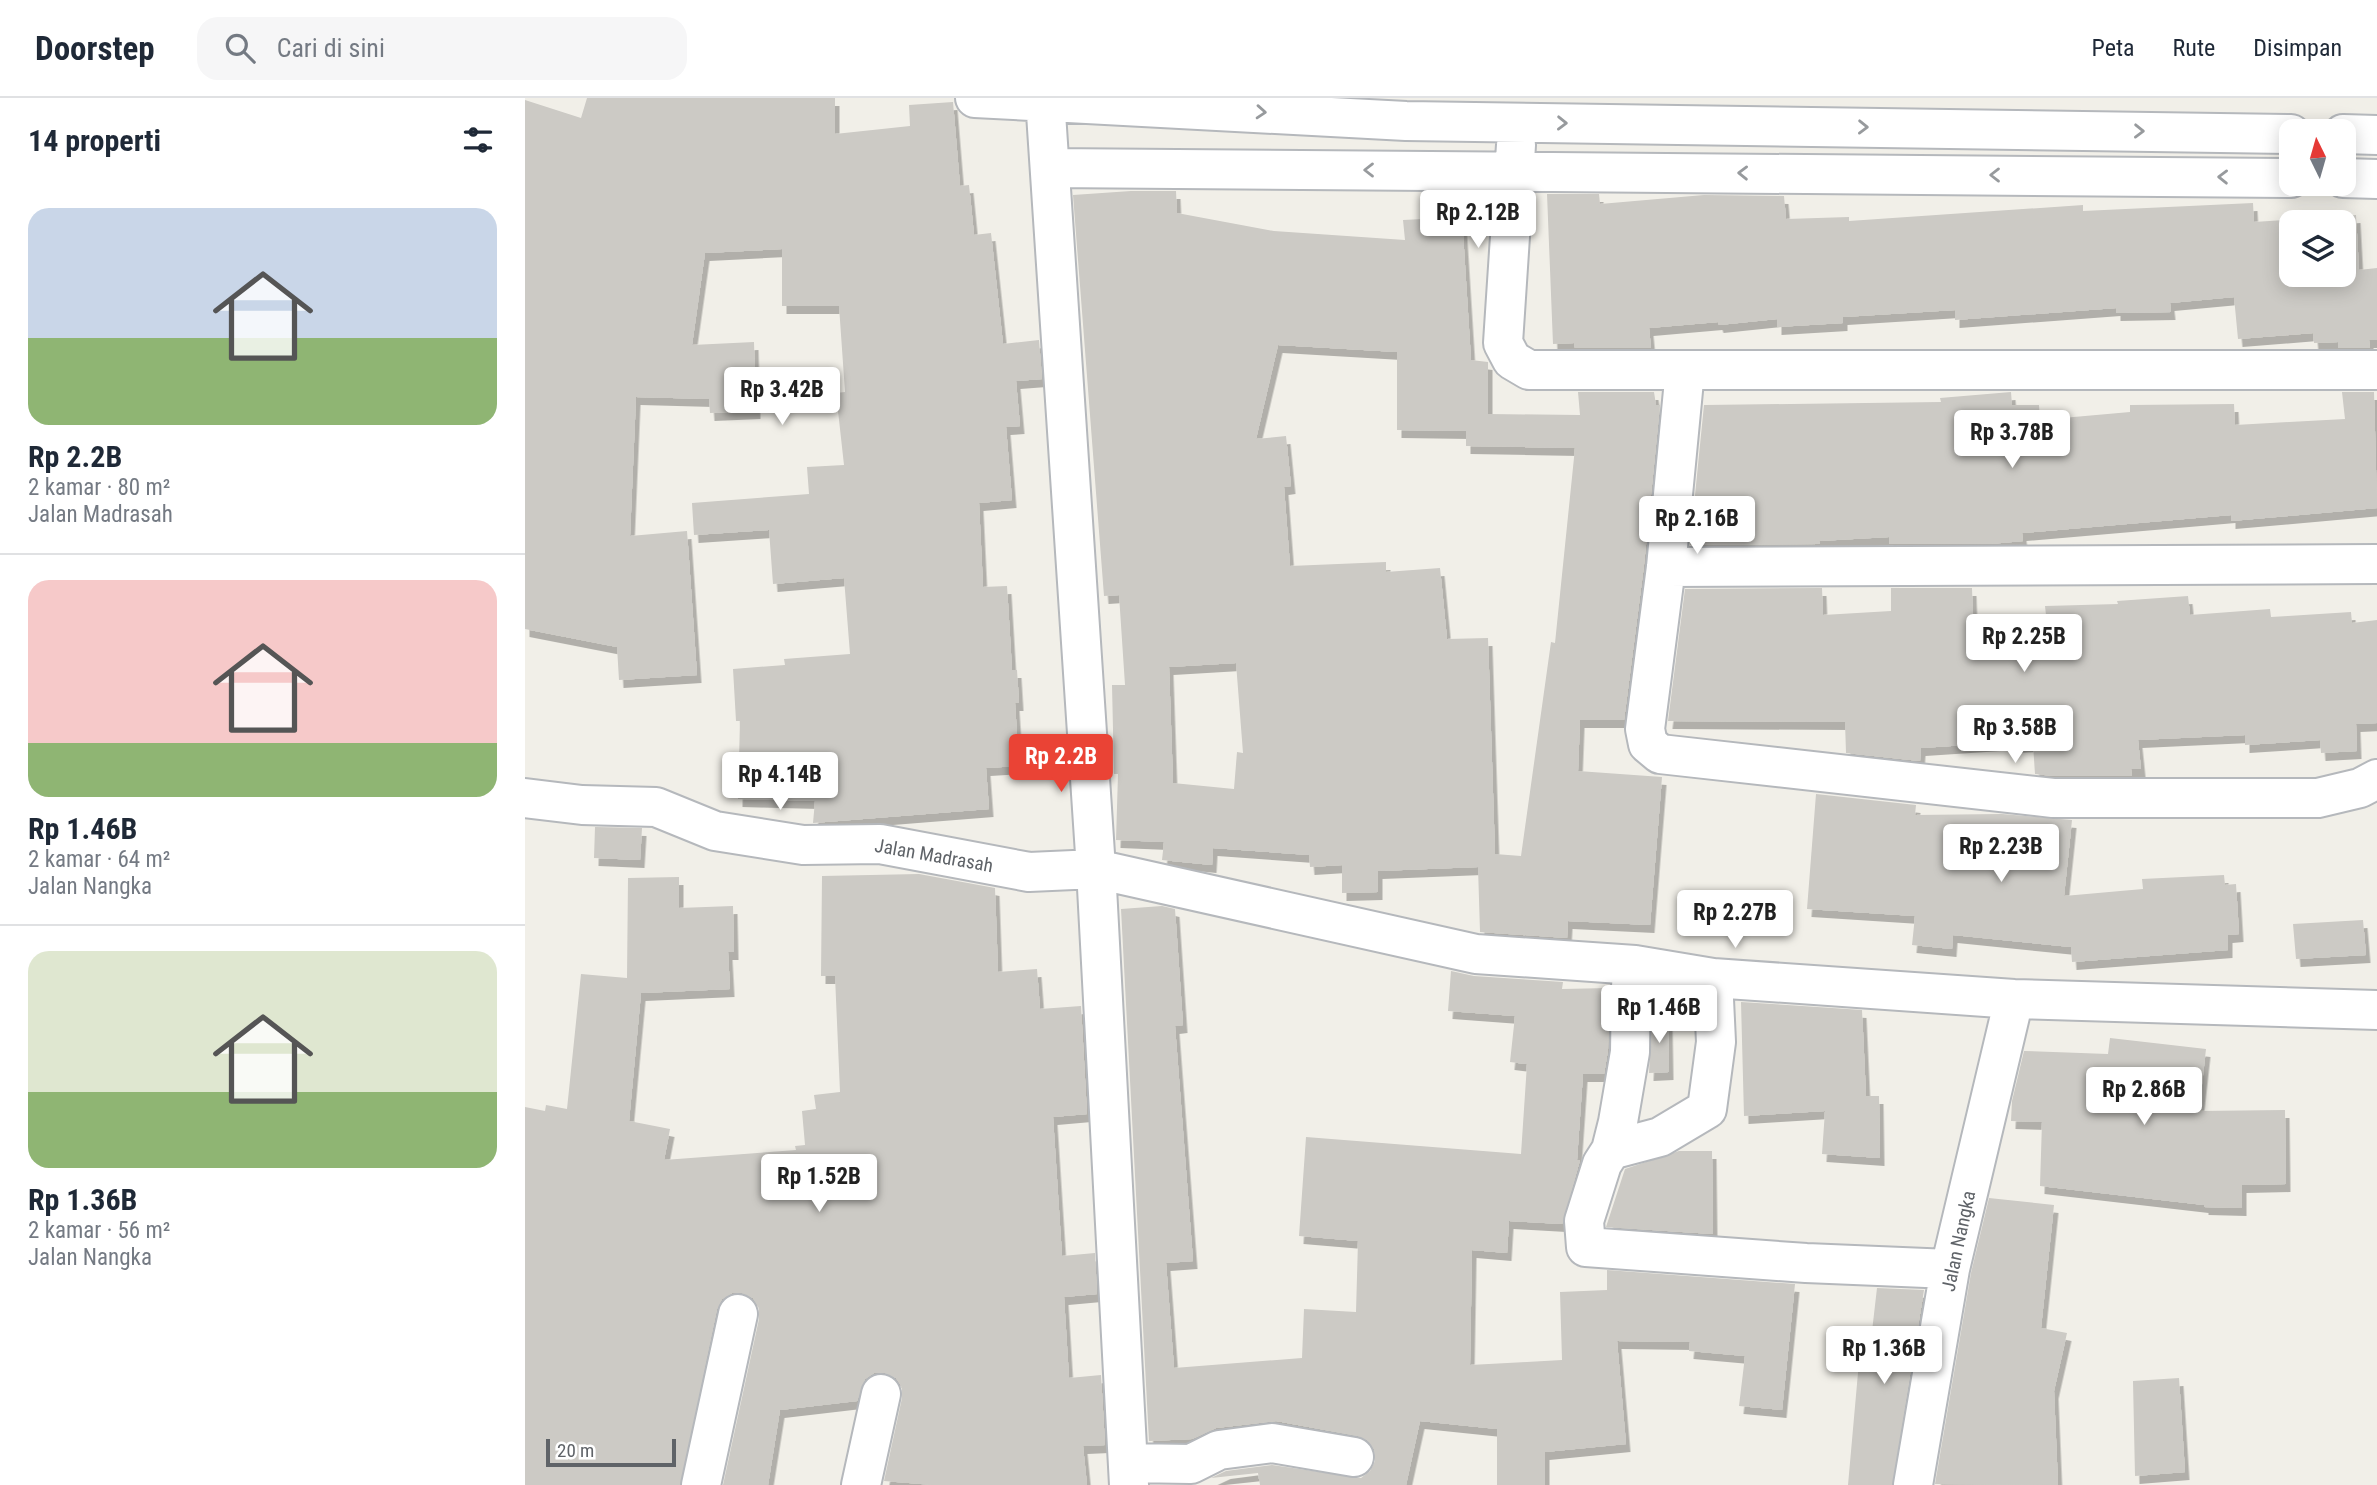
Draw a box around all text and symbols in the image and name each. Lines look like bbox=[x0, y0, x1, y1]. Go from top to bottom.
search box bbox=[197, 17, 687, 80]
text: Doorstep bbox=[35, 29, 155, 68]
icon: search bbox=[221, 29, 259, 67]
text: Cari di sini bbox=[277, 33, 385, 63]
text: Peta bbox=[2092, 34, 2135, 62]
text: Rute bbox=[2173, 34, 2215, 62]
text: Disimpan bbox=[2253, 34, 2342, 62]
one-way arrow bbox=[1256, 105, 1267, 120]
one-way arrow bbox=[1557, 115, 1568, 130]
one-way arrow bbox=[1858, 119, 1869, 135]
north arrow bbox=[2279, 119, 2355, 196]
map controls bbox=[2279, 119, 2356, 287]
icon: filters bbox=[459, 121, 497, 159]
text: 14 properti bbox=[28, 123, 161, 158]
one-way arrow bbox=[2135, 123, 2145, 139]
one-way arrow bbox=[1363, 162, 1373, 178]
one-way arrow bbox=[1737, 165, 1748, 181]
one-way arrow bbox=[1989, 167, 2000, 183]
one-way arrow bbox=[2217, 169, 2227, 185]
pin: Rp 2.12B bbox=[1406, 190, 1550, 250]
text: Rp 2.12B bbox=[1436, 199, 1520, 226]
button: layers bbox=[2279, 210, 2356, 287]
icon: home bbox=[200, 253, 326, 379]
pin: Rp 3.42B bbox=[710, 368, 854, 427]
text: Rp 3.42B bbox=[740, 376, 824, 403]
pin: Rp 3.78B bbox=[1940, 410, 2084, 470]
text: Rp 3.78B bbox=[1970, 419, 2054, 446]
text: Rp 2.2B bbox=[28, 439, 122, 474]
text: 2 kamar · 80 m² bbox=[28, 474, 170, 501]
pin: Rp 2.16B bbox=[1625, 496, 1769, 556]
text: Jalan Madrasah bbox=[28, 501, 173, 528]
text: Rp 2.16B bbox=[1655, 505, 1739, 532]
pin: Rp 2.25B bbox=[1952, 614, 2096, 674]
text: Rp 2.25B bbox=[1982, 623, 2066, 650]
icon: home bbox=[200, 625, 326, 751]
pin: Rp 3.58B bbox=[1943, 706, 2087, 765]
text: Rp 3.58B bbox=[1973, 714, 2057, 741]
pin: Rp 2.2B bbox=[996, 734, 1126, 794]
text: Rp 2.2B bbox=[1025, 743, 1097, 770]
pin: Rp 4.14B bbox=[708, 752, 852, 812]
text: Rp 4.14B bbox=[738, 761, 822, 788]
text: Rp 1.46B bbox=[28, 811, 137, 846]
pin: Rp 2.23B bbox=[1929, 824, 2073, 884]
text: Rp 2.23B bbox=[1959, 833, 2043, 860]
street label: Jalan Madrasah bbox=[873, 834, 995, 877]
text: 2 kamar · 64 m² bbox=[28, 846, 170, 873]
text: Jalan Nangka bbox=[28, 873, 152, 900]
pin: Rp 2.27B bbox=[1663, 890, 1807, 950]
text: Rp 2.27B bbox=[1693, 899, 1777, 926]
pin: Rp 1.46B bbox=[1587, 986, 1731, 1045]
text: Rp 1.46B bbox=[1617, 994, 1701, 1021]
icon: home bbox=[200, 996, 326, 1122]
pin: Rp 2.86B bbox=[2072, 1068, 2216, 1127]
text: Rp 2.86B bbox=[2102, 1076, 2186, 1103]
pin: Rp 1.52B bbox=[747, 1154, 891, 1214]
text: Rp 1.52B bbox=[777, 1163, 861, 1190]
text: Rp 1.36B bbox=[28, 1182, 137, 1217]
street label: Jalan Nangka bbox=[1937, 1189, 1980, 1294]
text: 2 kamar · 56 m² bbox=[28, 1217, 170, 1244]
text: Jalan Nangka bbox=[28, 1244, 152, 1271]
pin: Rp 1.36B bbox=[1812, 1326, 1956, 1386]
text: Rp 1.36B bbox=[1842, 1335, 1926, 1362]
scale bar bbox=[546, 1436, 675, 1468]
text: 20 m bbox=[557, 1439, 594, 1462]

